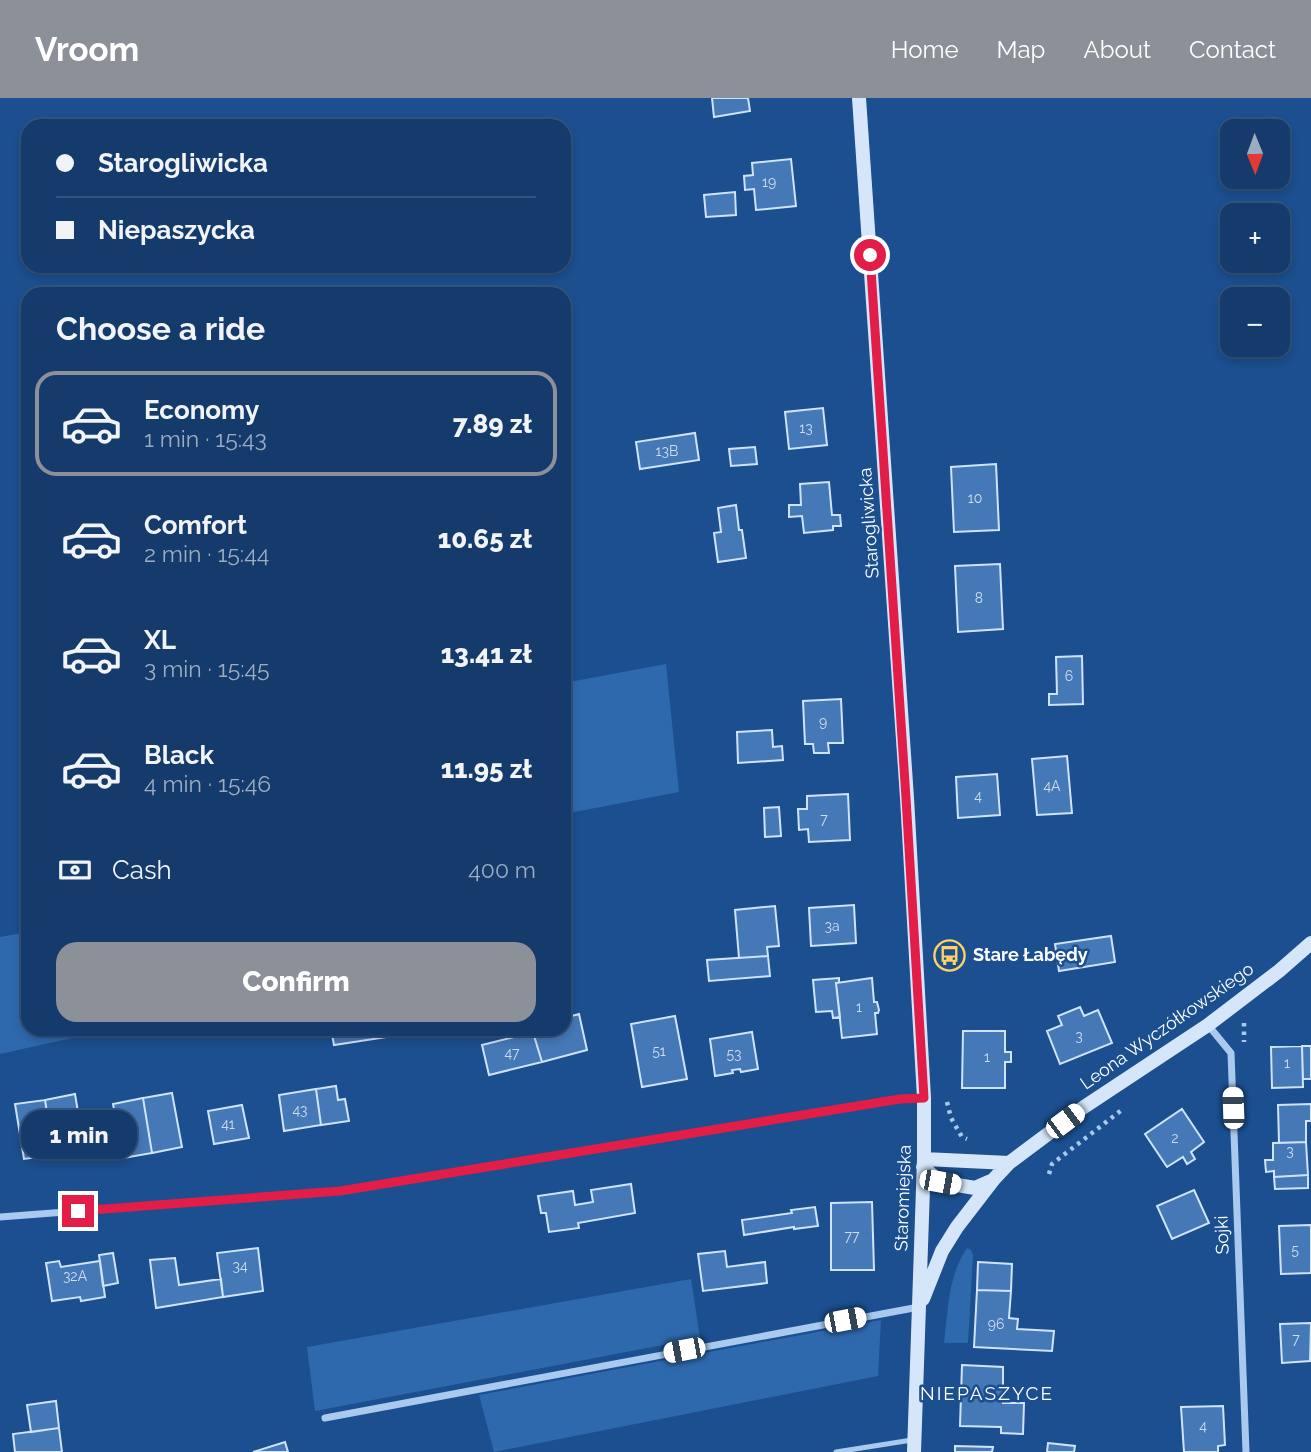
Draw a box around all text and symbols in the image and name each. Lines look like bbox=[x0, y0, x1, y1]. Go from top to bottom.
text: Vroom bbox=[35, 30, 139, 69]
text: Home bbox=[891, 35, 959, 64]
text: Map bbox=[997, 35, 1045, 64]
text: About bbox=[1083, 35, 1151, 64]
text: Contact bbox=[1189, 35, 1276, 64]
north arrow bbox=[1220, 119, 1290, 189]
map controls bbox=[1220, 119, 1290, 357]
text: Starogliwicka bbox=[98, 148, 268, 178]
house number: 19 bbox=[762, 174, 776, 190]
button: + bbox=[1220, 203, 1290, 273]
text: Niepaszycka bbox=[98, 215, 255, 245]
route start bbox=[854, 239, 886, 271]
button: − bbox=[1220, 287, 1290, 357]
text: Choose a ride bbox=[56, 310, 265, 347]
icon: car bbox=[60, 392, 123, 455]
text: Economy bbox=[144, 395, 259, 425]
text: 7.89 zł bbox=[453, 409, 532, 439]
house number: 13 bbox=[799, 420, 813, 436]
text: 1 min · 15:43 bbox=[144, 425, 267, 452]
house number: 13B bbox=[656, 443, 678, 459]
street label: Starogliwicka bbox=[854, 467, 883, 579]
house number: 10 bbox=[968, 490, 982, 506]
icon: car bbox=[60, 507, 123, 570]
text: Comfort bbox=[144, 510, 247, 540]
text: 10.65 zł bbox=[438, 524, 532, 554]
text: 2 min · 15:44 bbox=[144, 540, 269, 567]
house number: 8 bbox=[975, 590, 983, 606]
icon: car bbox=[60, 622, 123, 685]
text: XL bbox=[144, 625, 176, 655]
text: 13.41 zł bbox=[441, 639, 532, 669]
text: 3 min · 15:45 bbox=[144, 655, 270, 682]
house number: 6 bbox=[1065, 668, 1073, 684]
house number: 9 bbox=[819, 714, 827, 730]
icon: car bbox=[60, 737, 123, 800]
text: Black bbox=[144, 740, 214, 770]
text: 11.95 zł bbox=[441, 754, 532, 784]
text: 4 min · 15:46 bbox=[144, 770, 271, 797]
house number: 4A bbox=[1043, 778, 1061, 794]
house number: 4 bbox=[974, 788, 982, 804]
house number: 7 bbox=[820, 811, 828, 827]
icon: cash bbox=[56, 851, 94, 889]
text: Cash bbox=[112, 855, 172, 885]
text: 400 m bbox=[468, 856, 536, 883]
house number: 3a bbox=[824, 918, 840, 934]
bus stop icon: Stare Łabędy bbox=[933, 938, 967, 972]
button: Confirm bbox=[56, 942, 536, 1022]
place label: Stare Łabędy bbox=[973, 944, 1088, 965]
street label: Leona Wyczółkowskiego bbox=[1076, 958, 1258, 1093]
house number: 1 bbox=[856, 999, 862, 1015]
house number: 3 bbox=[1075, 1028, 1083, 1044]
house number: 51 bbox=[652, 1043, 666, 1059]
house number: 47 bbox=[504, 1045, 520, 1061]
house number: 53 bbox=[726, 1046, 742, 1062]
house number: 1 bbox=[984, 1049, 990, 1065]
house number: 1 bbox=[1284, 1055, 1290, 1071]
car bbox=[1222, 1087, 1245, 1129]
car bbox=[1042, 1100, 1089, 1142]
house number: 43 bbox=[292, 1102, 308, 1118]
callout: 1 min bbox=[20, 1110, 136, 1158]
house number: 41 bbox=[221, 1116, 235, 1132]
text: 1 min bbox=[49, 1121, 109, 1148]
house number: 2 bbox=[1171, 1130, 1179, 1146]
house number: 3 bbox=[1286, 1143, 1294, 1159]
street label: Staromiejska bbox=[890, 1144, 915, 1252]
car bbox=[918, 1168, 963, 1196]
route end bbox=[62, 1195, 94, 1227]
street label: Sojki bbox=[1210, 1215, 1233, 1255]
house number: 77 bbox=[845, 1228, 860, 1244]
house number: 5 bbox=[1291, 1242, 1299, 1258]
house number: 34 bbox=[232, 1258, 248, 1274]
house number: 32A bbox=[63, 1268, 88, 1284]
car bbox=[823, 1306, 868, 1334]
house number: 96 bbox=[988, 1316, 1004, 1332]
house number: 7 bbox=[1292, 1331, 1300, 1347]
car bbox=[662, 1336, 707, 1364]
district label: NIEPASZYCE bbox=[920, 1382, 1054, 1404]
house number: 4 bbox=[1199, 1418, 1207, 1434]

